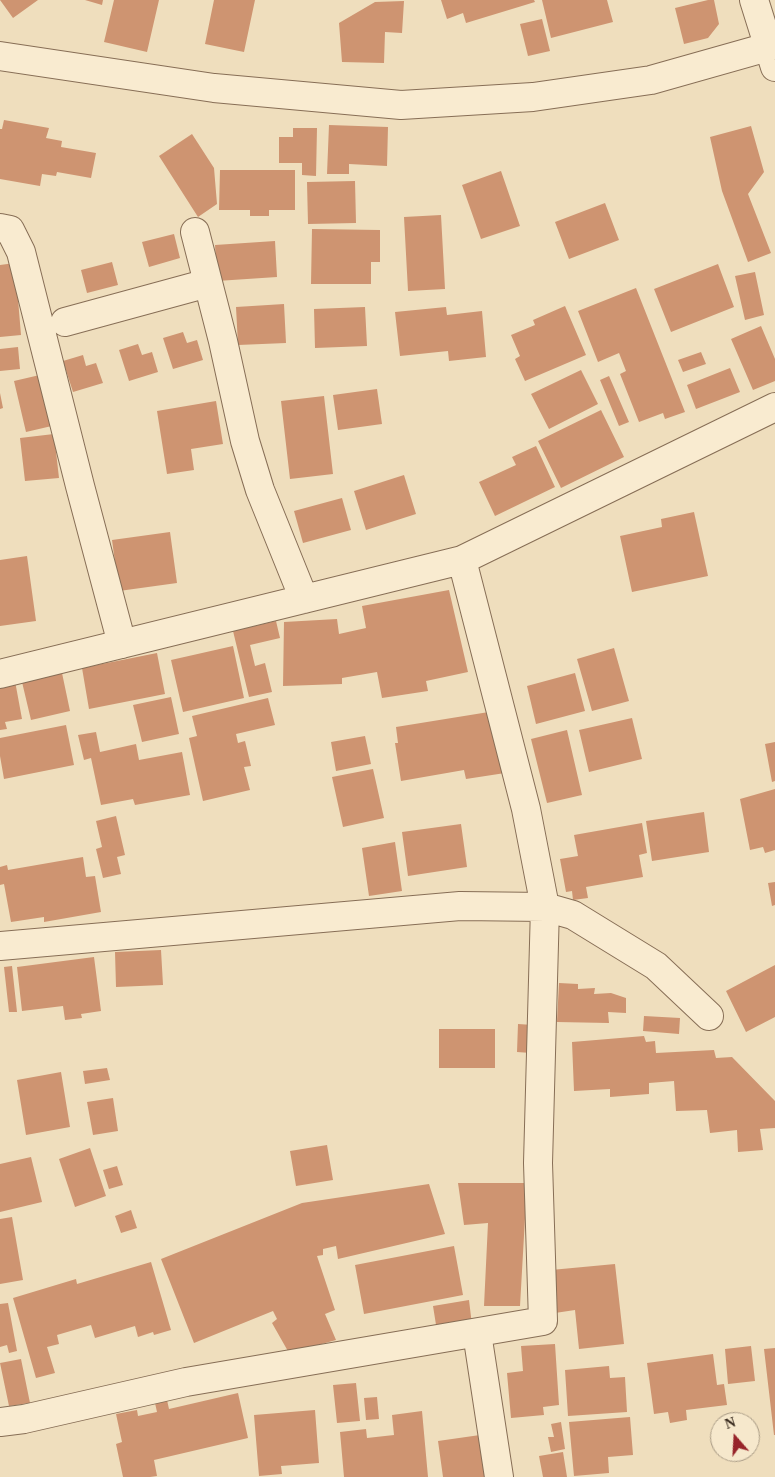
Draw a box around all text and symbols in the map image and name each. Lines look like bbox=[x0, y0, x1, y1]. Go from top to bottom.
north arrow bbox=[710, 1412, 760, 1462]
text: N bbox=[723, 1415, 738, 1432]

